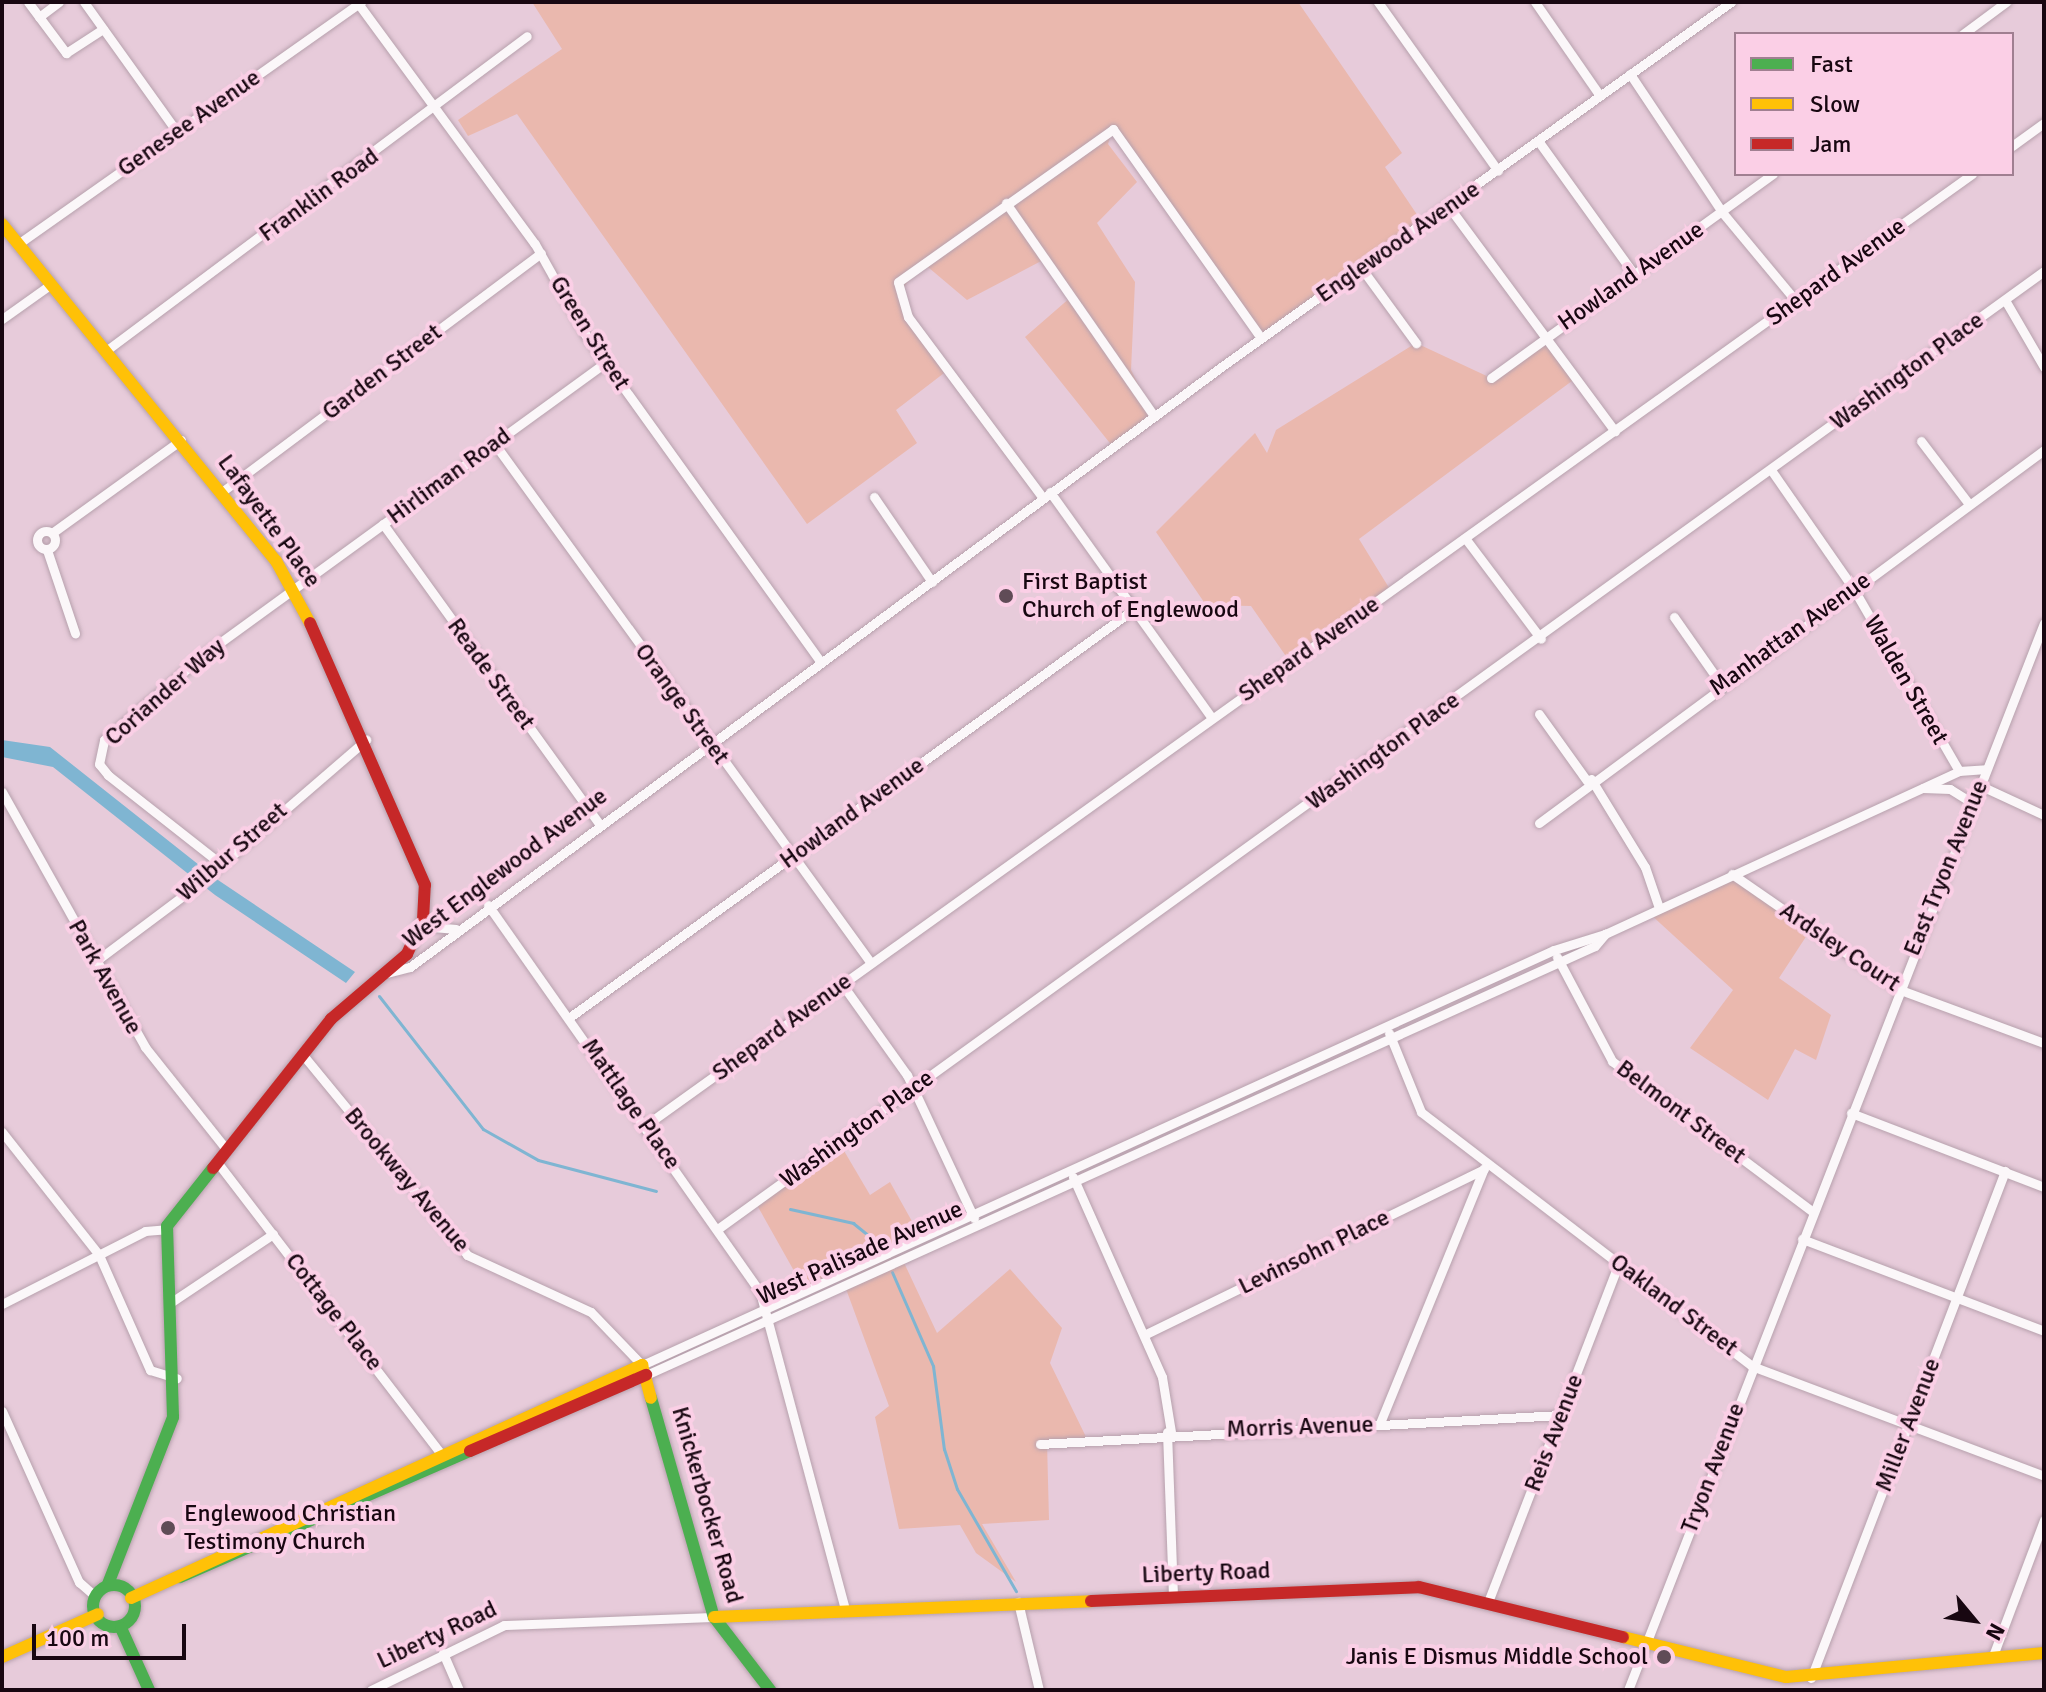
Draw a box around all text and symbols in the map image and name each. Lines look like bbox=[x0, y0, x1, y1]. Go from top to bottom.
legend bbox=[1734, 32, 2014, 176]
text: Fast bbox=[1810, 49, 1853, 79]
street label: Genesee Avenue bbox=[112, 63, 266, 183]
text: Slow bbox=[1810, 89, 1860, 119]
text: Jam bbox=[1810, 129, 1851, 159]
street label: Franklin Road bbox=[254, 142, 384, 248]
street label: Englewood Avenue bbox=[1311, 175, 1485, 309]
street label: Shepard Avenue bbox=[1761, 212, 1911, 332]
street label: Howland Avenue bbox=[1553, 215, 1709, 337]
street label: Green Street bbox=[544, 271, 636, 395]
street label: Washington Place bbox=[1825, 306, 1989, 436]
street label: Garden Street bbox=[317, 318, 447, 426]
street label: Hirliman Road bbox=[381, 421, 517, 531]
street label: Lafayette Place bbox=[211, 449, 327, 593]
street label: Manhattan Avenue bbox=[1704, 566, 1876, 702]
place label: First Baptist Church of Englewood bbox=[1022, 568, 1239, 624]
marker: First Baptist Church of Englewood bbox=[997, 587, 1015, 605]
street label: Shepard Avenue bbox=[1233, 590, 1385, 708]
street label: Walden Street bbox=[1857, 610, 1955, 750]
street label: Reade Street bbox=[441, 613, 541, 735]
street label: Coriander Way bbox=[99, 632, 231, 752]
street label: Orange Street bbox=[629, 638, 735, 770]
street label: Washington Place bbox=[1301, 686, 1465, 816]
street label: Howland Avenue bbox=[774, 751, 930, 875]
street label: East Tryon Avenue bbox=[1898, 776, 1994, 960]
street label: West Englewood Avenue bbox=[397, 782, 613, 954]
street label: Wilbur Street bbox=[171, 796, 293, 908]
street label: Ardsley Court bbox=[1774, 896, 1906, 998]
street label: Park Avenue bbox=[62, 915, 148, 1039]
street label: Shepard Avenue bbox=[707, 967, 857, 1087]
street label: Mattlage Place bbox=[575, 1033, 687, 1175]
street label: Belmont Street bbox=[1611, 1054, 1751, 1170]
street label: Washington Place bbox=[775, 1064, 939, 1194]
street label: Brookway Avenue bbox=[338, 1102, 476, 1258]
street label: West Palisade Avenue bbox=[753, 1195, 967, 1311]
street label: Levinsohn Place bbox=[1234, 1203, 1394, 1301]
street label: Cottage Place bbox=[279, 1247, 389, 1377]
street label: Oakland Street bbox=[1605, 1248, 1743, 1362]
street label: Miller Avenue bbox=[1869, 1354, 1947, 1496]
street label: Reis Avenue bbox=[1518, 1370, 1590, 1496]
street label: Tryon Avenue bbox=[1675, 1399, 1751, 1537]
street label: Knickerbocker Road bbox=[665, 1403, 749, 1607]
street label: Morris Avenue bbox=[1226, 1410, 1374, 1444]
place label: Englewood Christian Testimony Church bbox=[184, 1500, 396, 1556]
marker: Englewood Christian Testimony Church bbox=[159, 1519, 177, 1537]
street label: Liberty Road bbox=[1141, 1556, 1271, 1590]
north arrow bbox=[1934, 1580, 2014, 1660]
street label: Liberty Road bbox=[372, 1595, 502, 1675]
scale bar bbox=[36, 1608, 190, 1658]
text: N bbox=[1980, 1619, 2011, 1645]
text: 100 m bbox=[46, 1623, 109, 1653]
place label: Janis E Dismus Middle School bbox=[1346, 1643, 1648, 1671]
marker: Janis E Dismus Middle School bbox=[1655, 1648, 1673, 1666]

